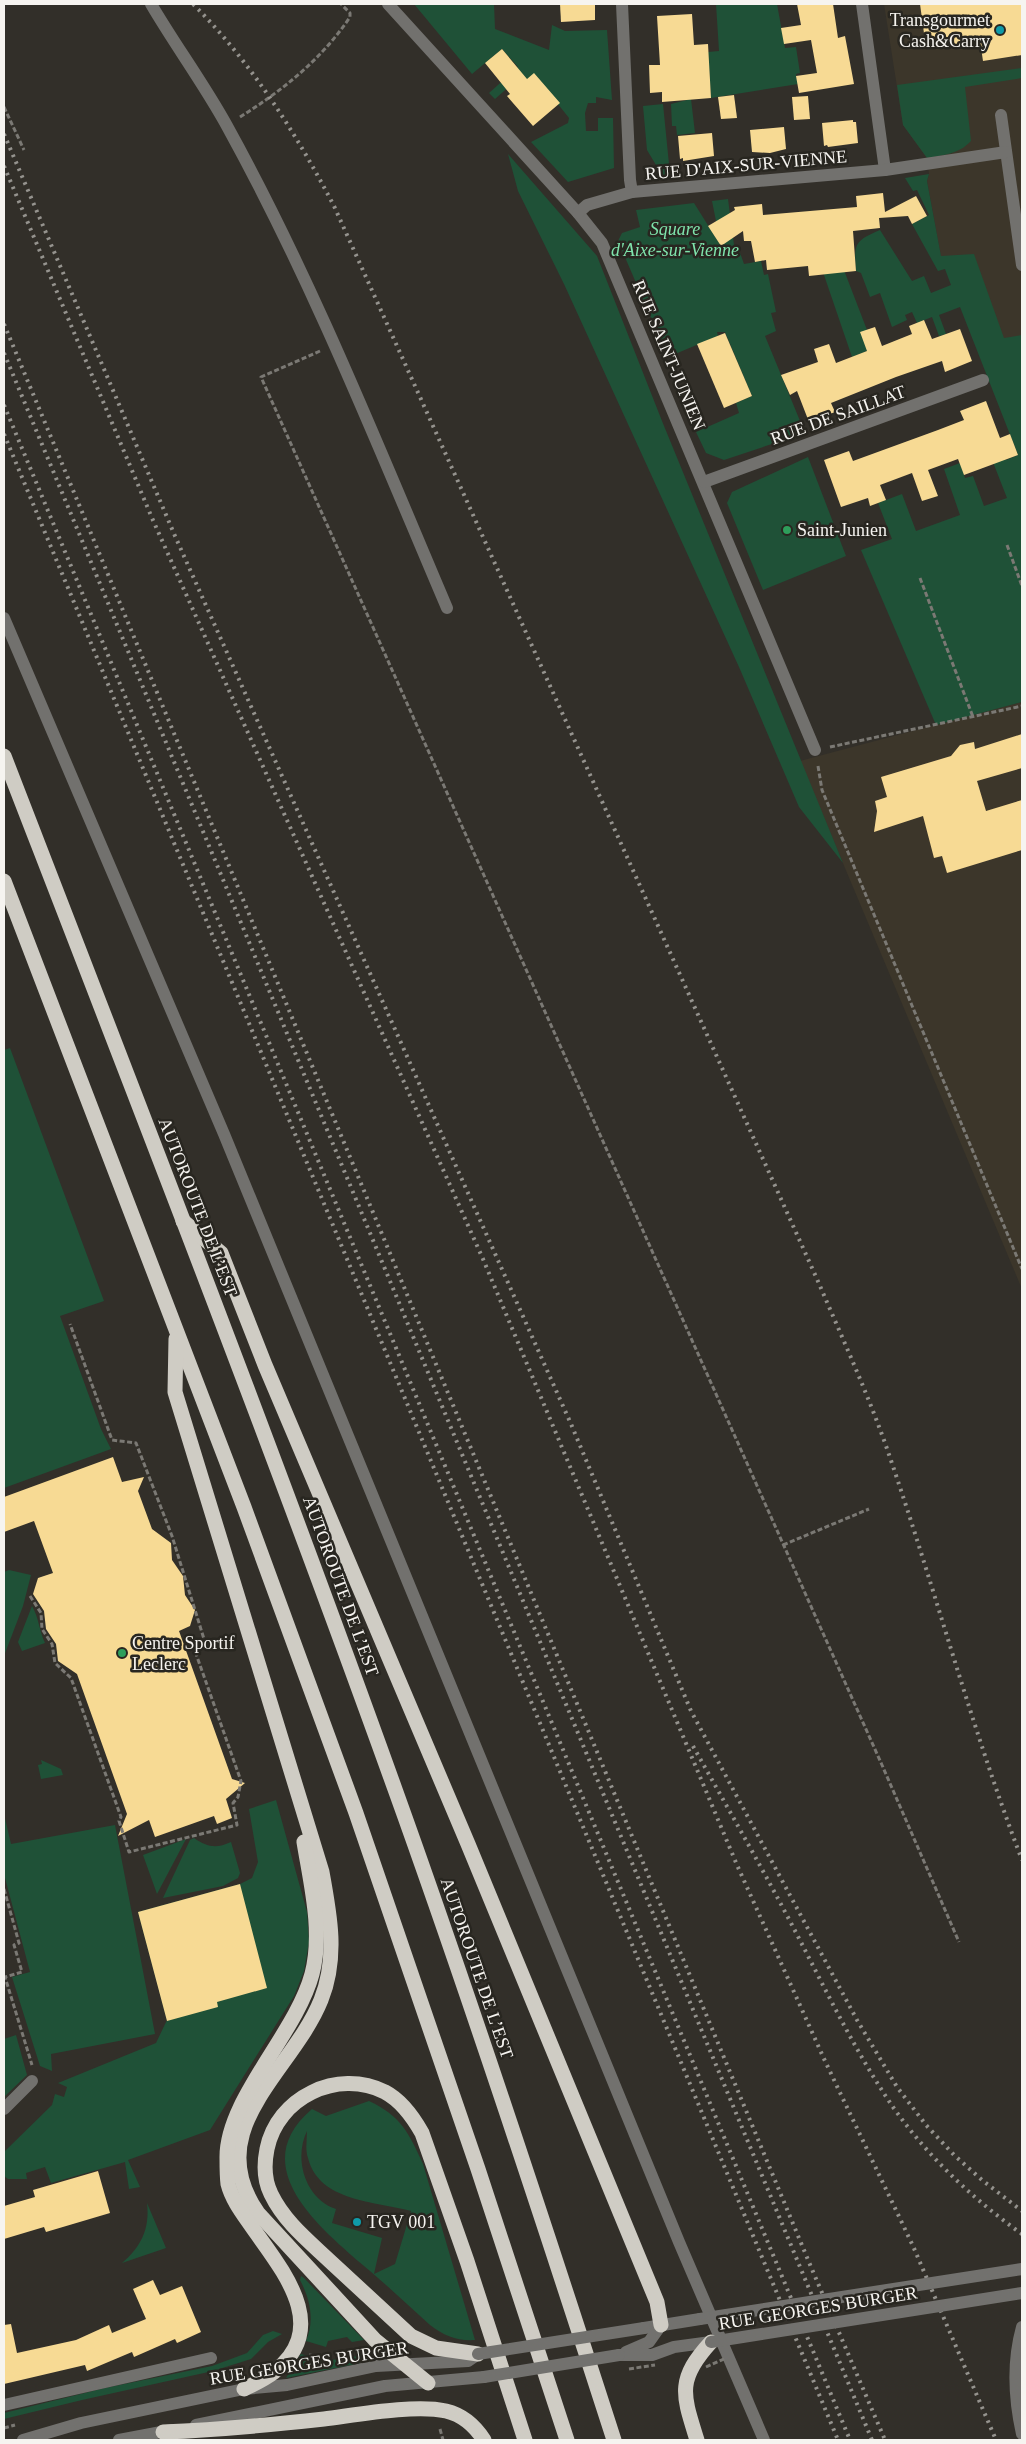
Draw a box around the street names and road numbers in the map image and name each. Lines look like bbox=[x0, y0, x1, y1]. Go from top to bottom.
street label: RUE D'AIX-SUR-VIENNE bbox=[644, 146, 848, 184]
street label: RUE SAINT-JUNIEN bbox=[628, 277, 710, 433]
street label: RUE DE SAILLAT bbox=[768, 381, 908, 449]
street label: AUTOROUTE DE L’EST bbox=[155, 1115, 241, 1299]
street label: AUTOROUTE DE L’EST bbox=[299, 1493, 383, 1679]
street label: AUTOROUTE DE L’EST bbox=[437, 1875, 517, 2061]
street label: RUE GEORGES BURGER bbox=[717, 2282, 919, 2334]
street label: RUE GEORGES BURGER bbox=[208, 2337, 410, 2389]

